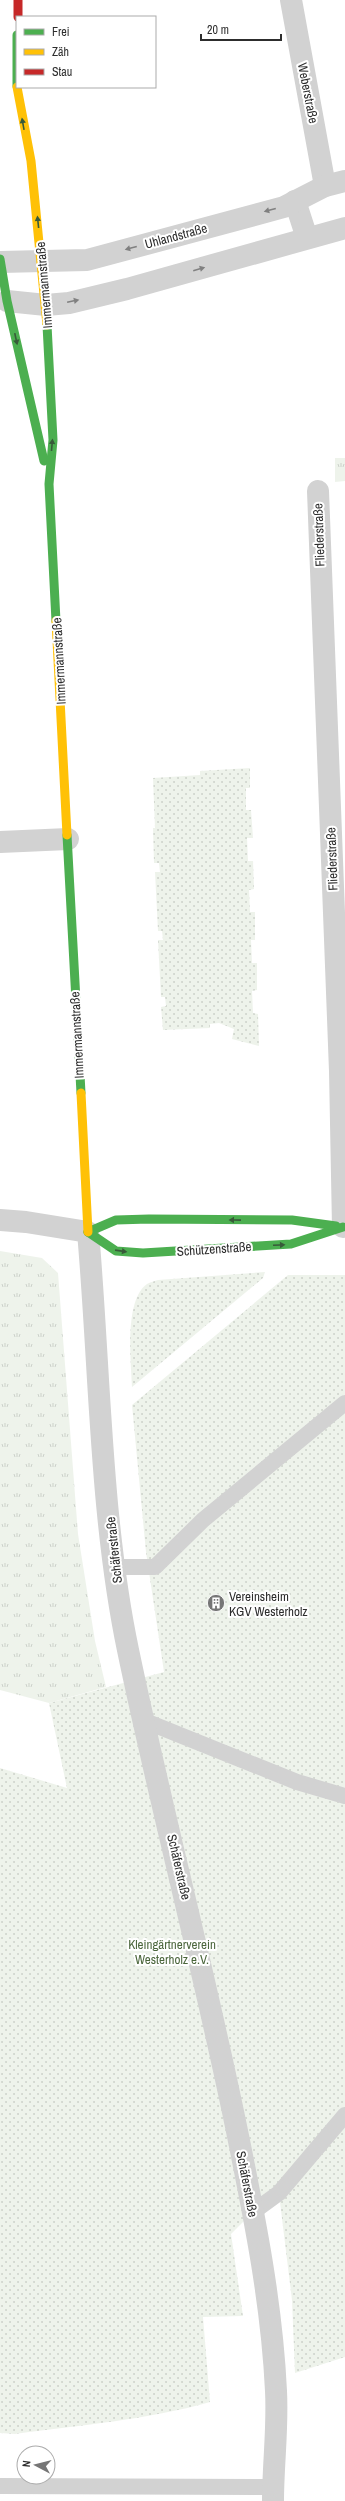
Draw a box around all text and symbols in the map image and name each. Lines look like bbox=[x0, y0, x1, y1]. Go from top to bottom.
legend bbox=[16, 16, 156, 88]
scale bar bbox=[201, 16, 281, 42]
text: 20 m bbox=[207, 22, 229, 38]
text: Frei bbox=[52, 24, 70, 40]
text: Zäh bbox=[52, 44, 69, 60]
street label: Weberstraße bbox=[294, 61, 322, 125]
text: Stau bbox=[52, 64, 72, 80]
one-way arrow bbox=[20, 118, 26, 131]
one-way arrow bbox=[264, 208, 276, 214]
one-way arrow bbox=[35, 216, 41, 228]
street label: Uhlandstraße bbox=[143, 219, 209, 252]
street label: Immermannstraße bbox=[32, 241, 56, 329]
one-way arrow bbox=[125, 245, 137, 251]
one-way arrow bbox=[193, 266, 205, 272]
one-way arrow bbox=[67, 298, 80, 304]
one-way arrow bbox=[13, 333, 19, 345]
one-way arrow bbox=[49, 439, 56, 451]
street label: Fliederstraße bbox=[309, 503, 329, 567]
street label: Immermannstraße bbox=[48, 617, 70, 705]
street label: Fliederstraße bbox=[322, 827, 342, 891]
street label: Immermannstraße bbox=[66, 991, 88, 1079]
one-way arrow bbox=[228, 1217, 241, 1223]
street label: Schützenstraße bbox=[176, 1238, 252, 1260]
one-way arrow bbox=[273, 1241, 285, 1248]
one-way arrow bbox=[115, 1248, 127, 1254]
street label: Schäferstraße bbox=[102, 1516, 126, 1584]
place label: Vereinsheim KGV Westerholz bbox=[229, 1588, 308, 1620]
building icon: Vereinsheim KGV Westerholz bbox=[206, 1593, 226, 1613]
street label: Schäferstraße bbox=[163, 1832, 195, 1902]
park label: Kleingärtnerverein Westerholz e.V. bbox=[128, 1936, 216, 1968]
street label: Schäferstraße bbox=[232, 2150, 262, 2219]
north arrow bbox=[16, 2445, 56, 2485]
text: N bbox=[19, 2460, 33, 2468]

